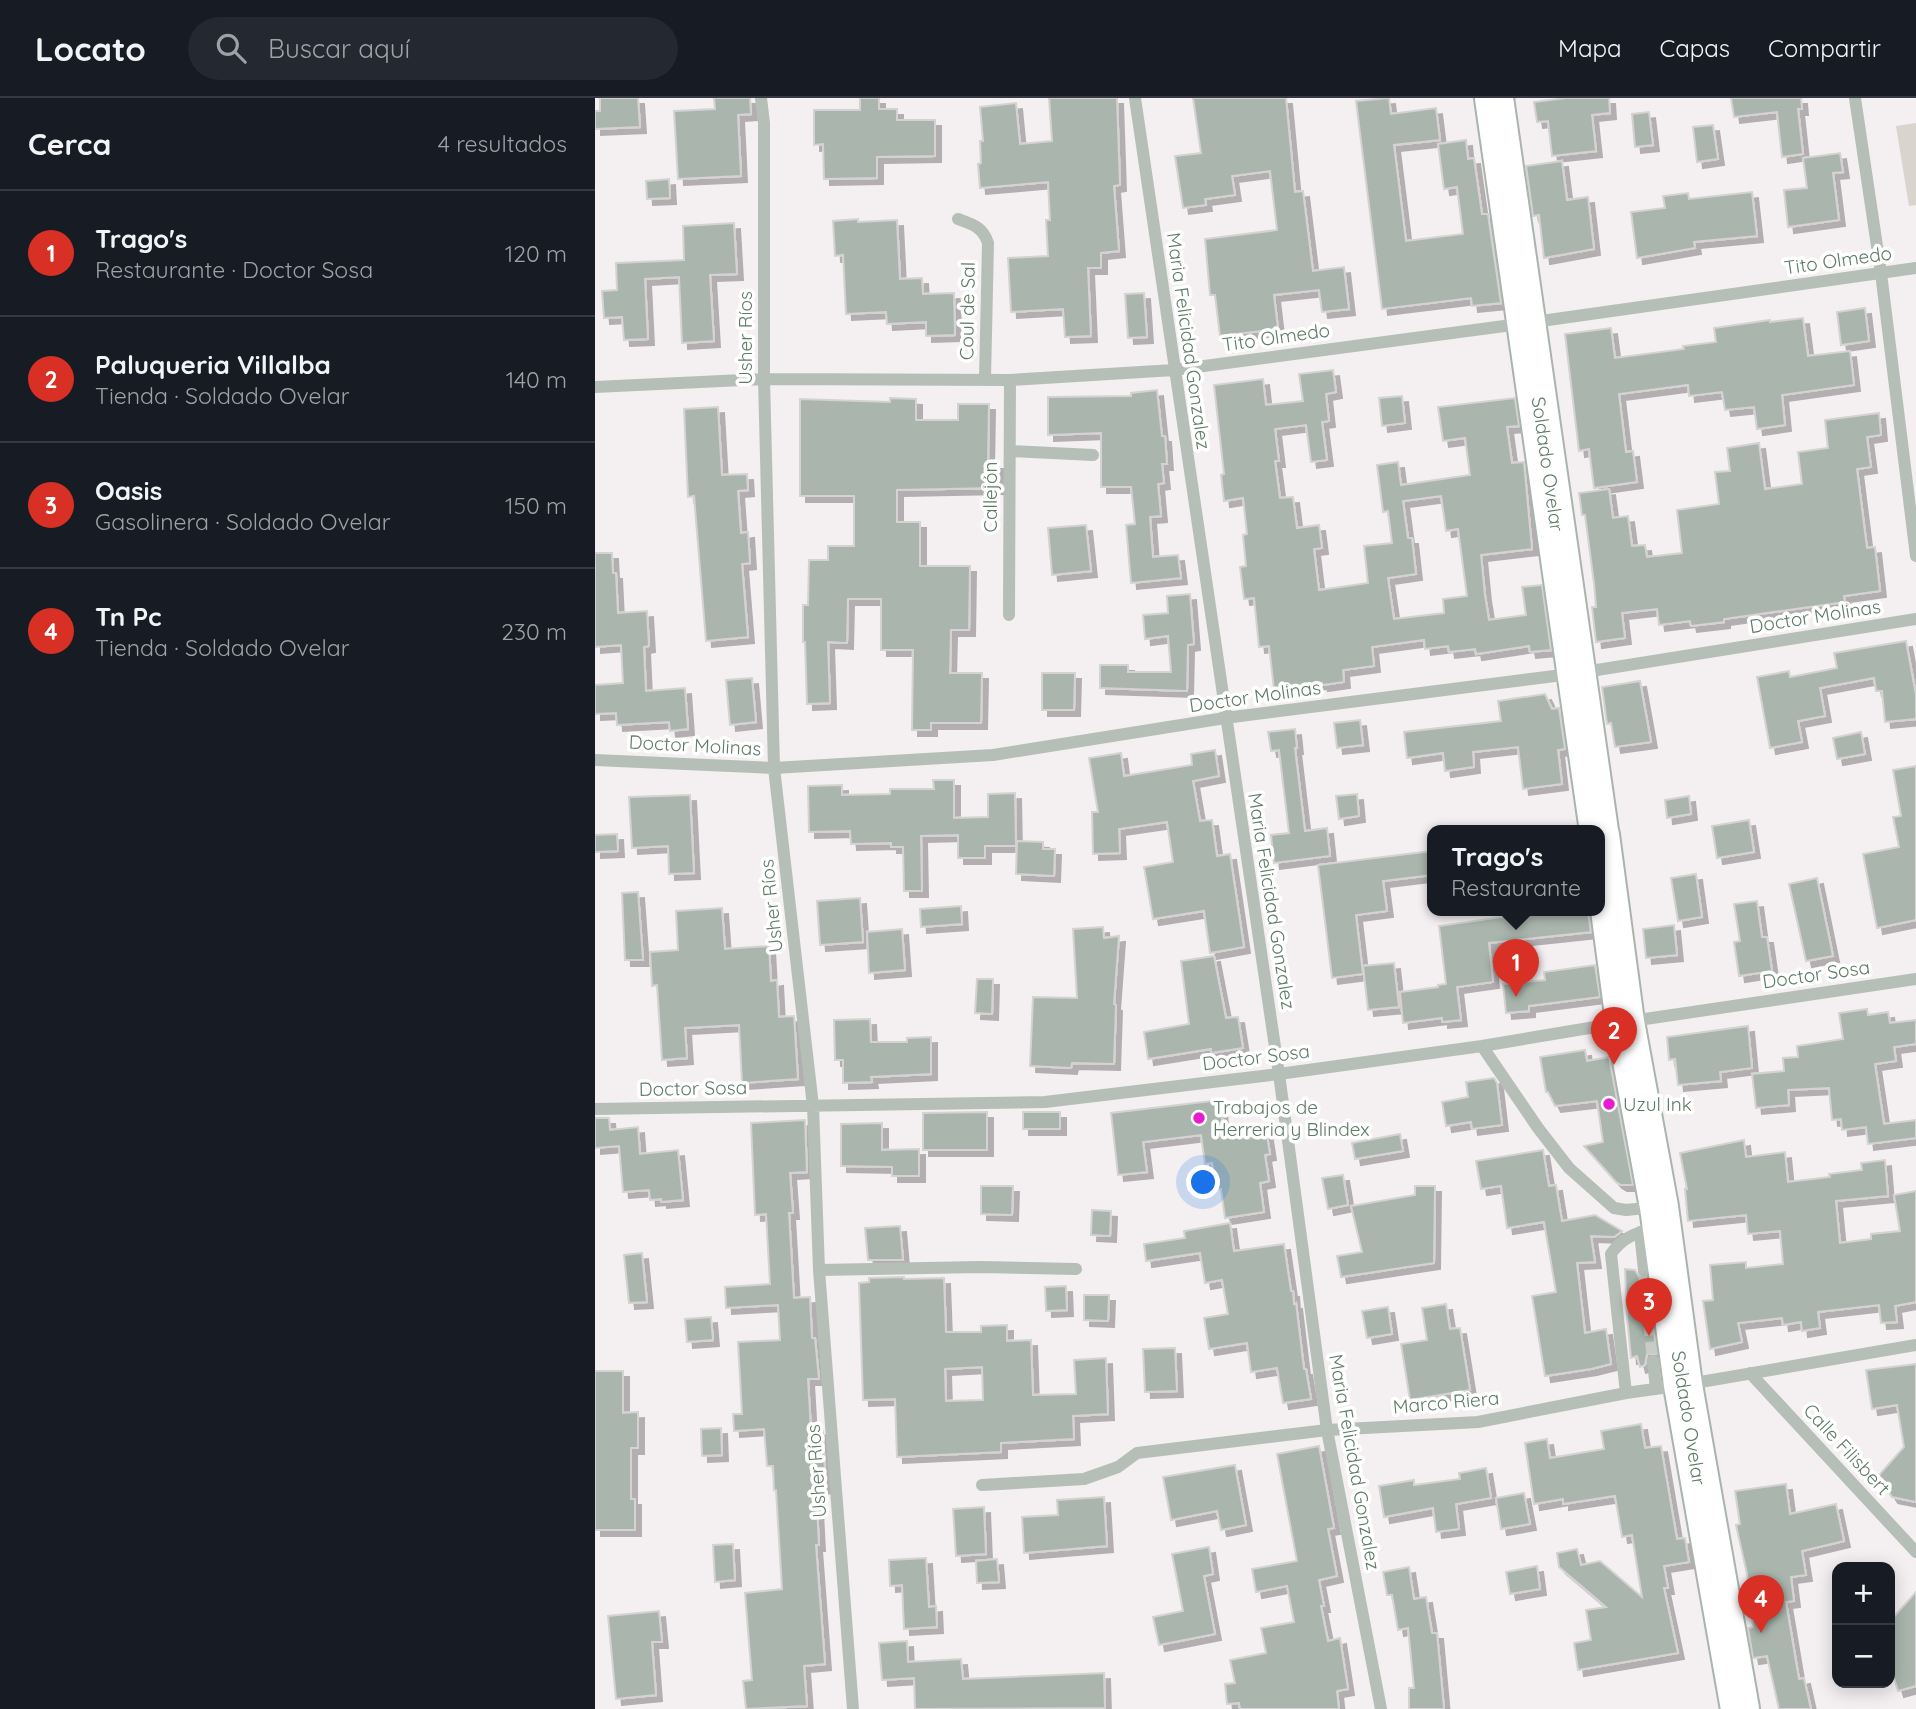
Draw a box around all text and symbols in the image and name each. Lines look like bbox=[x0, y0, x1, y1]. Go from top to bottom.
search box bbox=[188, 17, 678, 80]
text: Locato bbox=[35, 28, 146, 69]
icon: search bbox=[212, 29, 250, 67]
text: Buscar aquí bbox=[268, 32, 410, 65]
text: Mapa bbox=[1558, 33, 1622, 63]
text: Capas bbox=[1660, 33, 1730, 63]
text: Compartir bbox=[1768, 33, 1881, 63]
text: Cerca bbox=[28, 125, 111, 163]
text: 4 resultados bbox=[438, 129, 567, 158]
text: Trago's bbox=[95, 222, 187, 255]
street label: Maria Felicidad Gonzalez bbox=[1162, 231, 1216, 451]
text: 1 bbox=[47, 239, 55, 268]
text: 120 m bbox=[505, 239, 567, 268]
street label: Tito Olmedo bbox=[1783, 241, 1893, 279]
text: Restaurante · Doctor Sosa bbox=[95, 255, 373, 284]
street label: Coul de Sal bbox=[954, 262, 980, 360]
street label: Usher Ríos bbox=[733, 291, 757, 385]
street label: Tito Olmedo bbox=[1221, 318, 1331, 356]
text: Paluqueria Villalba bbox=[95, 348, 331, 381]
text: 2 bbox=[44, 365, 58, 394]
text: 140 m bbox=[506, 365, 567, 394]
text: Tienda · Soldado Ovelar bbox=[95, 381, 350, 410]
street label: Soldado Ovelar bbox=[1527, 395, 1569, 534]
street label: Callejón bbox=[978, 462, 1002, 532]
text: Oasis bbox=[95, 474, 162, 507]
text: 3 bbox=[45, 491, 57, 520]
text: 150 m bbox=[505, 491, 567, 520]
text: Gasolinera · Soldado Ovelar bbox=[95, 507, 391, 536]
street label: Doctor Molinas bbox=[1748, 594, 1882, 638]
text: Tn Pc bbox=[95, 600, 161, 633]
text: 4 bbox=[44, 617, 58, 646]
text: 230 m bbox=[501, 617, 567, 646]
text: Tienda · Soldado Ovelar bbox=[95, 633, 350, 662]
street label: Doctor Molinas bbox=[1188, 675, 1322, 717]
street label: Doctor Molinas bbox=[628, 730, 762, 760]
street label: Maria Felicidad Gonzalez bbox=[1243, 791, 1301, 1011]
popup bbox=[1427, 825, 1605, 916]
text: Trago's bbox=[1451, 840, 1543, 873]
street label: Usher Ríos bbox=[754, 858, 788, 954]
text: Restaurante bbox=[1451, 873, 1581, 902]
pin: 1 bbox=[1493, 939, 1539, 997]
street label: Doctor Sosa bbox=[1761, 955, 1871, 993]
pin: 2 bbox=[1591, 1007, 1637, 1065]
street label: Doctor Sosa bbox=[1201, 1038, 1311, 1076]
street label: Doctor Sosa bbox=[639, 1075, 747, 1101]
place label: Uzul Ink bbox=[1623, 1092, 1692, 1116]
place label: Trabajos de Herreria y Blindex bbox=[1213, 1095, 1369, 1141]
marker: Uzul Ink bbox=[1601, 1096, 1617, 1112]
marker: Trabajos de Herreria y Blindex bbox=[1191, 1110, 1207, 1126]
your location bbox=[1186, 1165, 1220, 1199]
pin: 3 bbox=[1626, 1278, 1672, 1336]
street label: Soldado Ovelar bbox=[1667, 1349, 1712, 1488]
street label: Maria Felicidad Gonzalez bbox=[1324, 1352, 1386, 1572]
street label: Marco Riera bbox=[1392, 1385, 1500, 1419]
street label: Calle Filisbert bbox=[1798, 1398, 1896, 1500]
street label: Usher Ríos bbox=[801, 1423, 831, 1519]
map controls bbox=[1832, 1562, 1895, 1688]
button: + bbox=[1832, 1562, 1895, 1625]
pin: 4 bbox=[1738, 1575, 1784, 1633]
button: − bbox=[1832, 1625, 1895, 1688]

